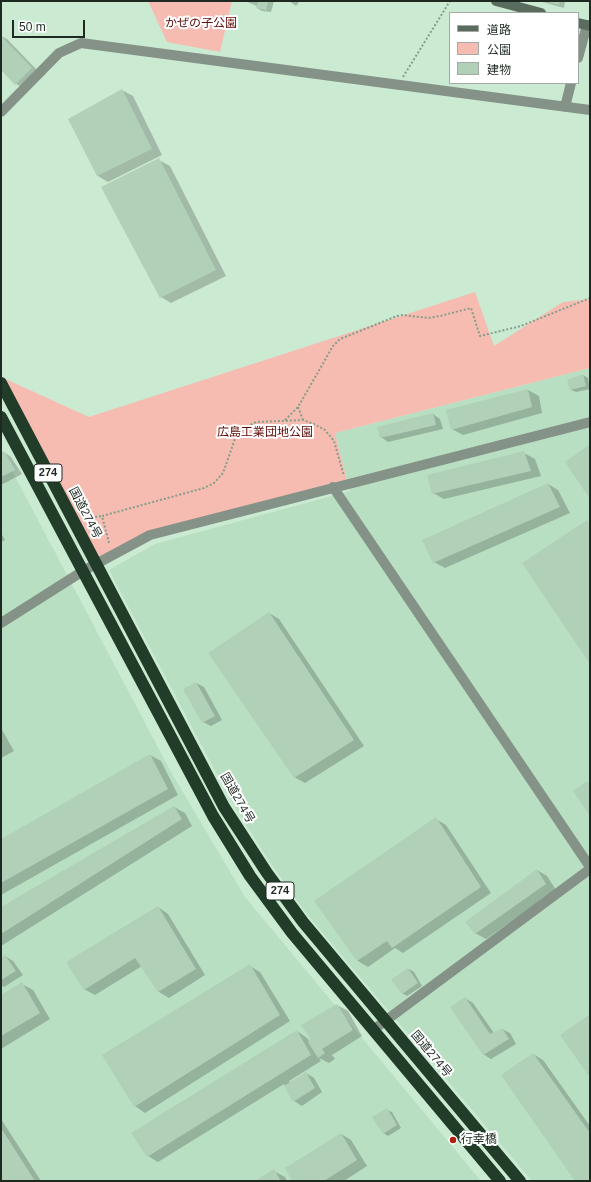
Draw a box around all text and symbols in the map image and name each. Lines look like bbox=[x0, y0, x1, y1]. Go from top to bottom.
scale bar bbox=[14, 12, 87, 38]
legend bbox=[449, 12, 579, 84]
park label: かぜの子公園 bbox=[165, 17, 237, 31]
text: 50 m bbox=[19, 20, 46, 34]
text: 道路 bbox=[487, 23, 511, 37]
text: 公園 bbox=[487, 43, 511, 57]
text: 建物 bbox=[487, 63, 511, 77]
park label: 広島工業団地公園 bbox=[217, 426, 313, 440]
road number: 274 bbox=[34, 464, 62, 482]
street label: 国道274号 bbox=[65, 485, 105, 541]
street label: 国道274号 bbox=[217, 770, 257, 826]
road number: 274 bbox=[266, 882, 294, 900]
street label: 国道274号 bbox=[407, 1028, 455, 1080]
place label: 行幸橋 bbox=[461, 1133, 497, 1147]
marker: 行幸橋 bbox=[448, 1135, 458, 1145]

